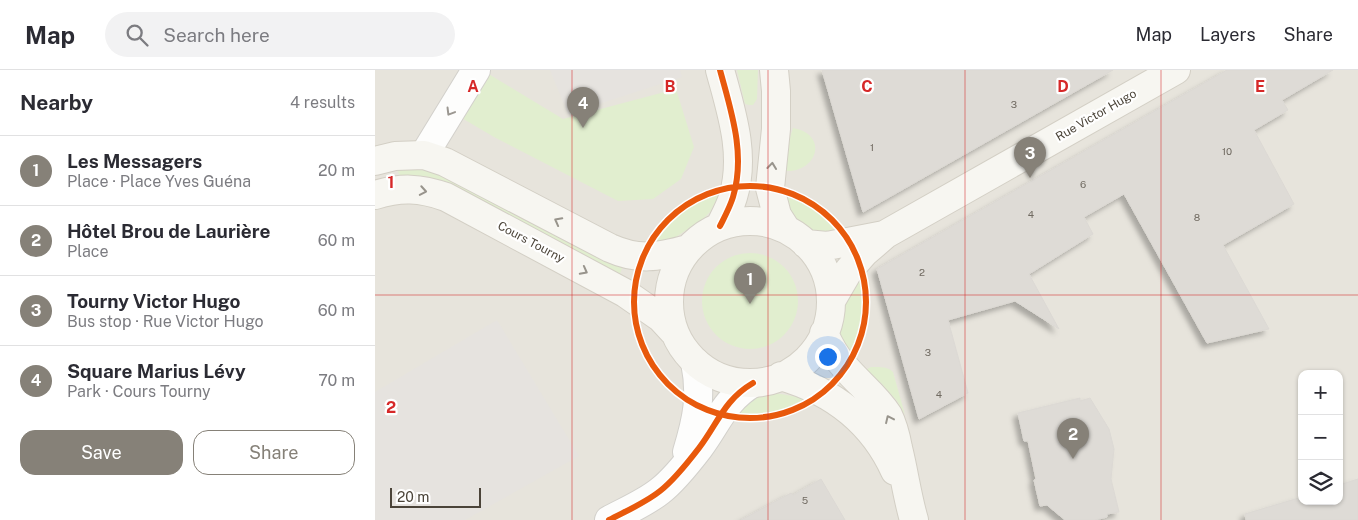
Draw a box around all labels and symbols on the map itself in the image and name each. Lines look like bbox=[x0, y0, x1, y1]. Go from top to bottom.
text: A bbox=[467, 77, 479, 96]
text: B bbox=[665, 77, 676, 96]
text: C bbox=[861, 77, 873, 96]
text: D bbox=[1057, 77, 1069, 96]
text: E bbox=[1255, 77, 1265, 96]
street label: Rue Victor Hugo bbox=[1053, 86, 1139, 144]
pin: 4 bbox=[567, 87, 599, 128]
house number: 3 bbox=[1011, 98, 1017, 110]
one-way arrow bbox=[447, 106, 457, 115]
pin: 3 bbox=[1014, 137, 1046, 178]
house number: 1 bbox=[870, 141, 874, 153]
house number: 10 bbox=[1222, 145, 1232, 157]
one-way arrow bbox=[766, 162, 777, 170]
text: 1 bbox=[388, 173, 394, 192]
house number: 6 bbox=[1080, 178, 1086, 190]
one-way arrow bbox=[418, 185, 427, 195]
house number: 4 bbox=[1028, 208, 1034, 220]
house number: 8 bbox=[1194, 211, 1200, 223]
one-way arrow bbox=[555, 217, 564, 227]
street label: Cours Tourny bbox=[495, 219, 567, 266]
pin: 1 bbox=[734, 263, 766, 304]
one-way arrow bbox=[578, 264, 587, 274]
house number: 2 bbox=[919, 266, 925, 278]
your location bbox=[815, 344, 841, 370]
house number: 3 bbox=[925, 346, 931, 358]
house number: 4 bbox=[936, 388, 942, 400]
text: 2 bbox=[386, 398, 396, 417]
one-way arrow bbox=[885, 416, 895, 425]
pin: 2 bbox=[1057, 418, 1089, 459]
scale bar bbox=[390, 485, 481, 508]
house number: 5 bbox=[802, 494, 808, 506]

